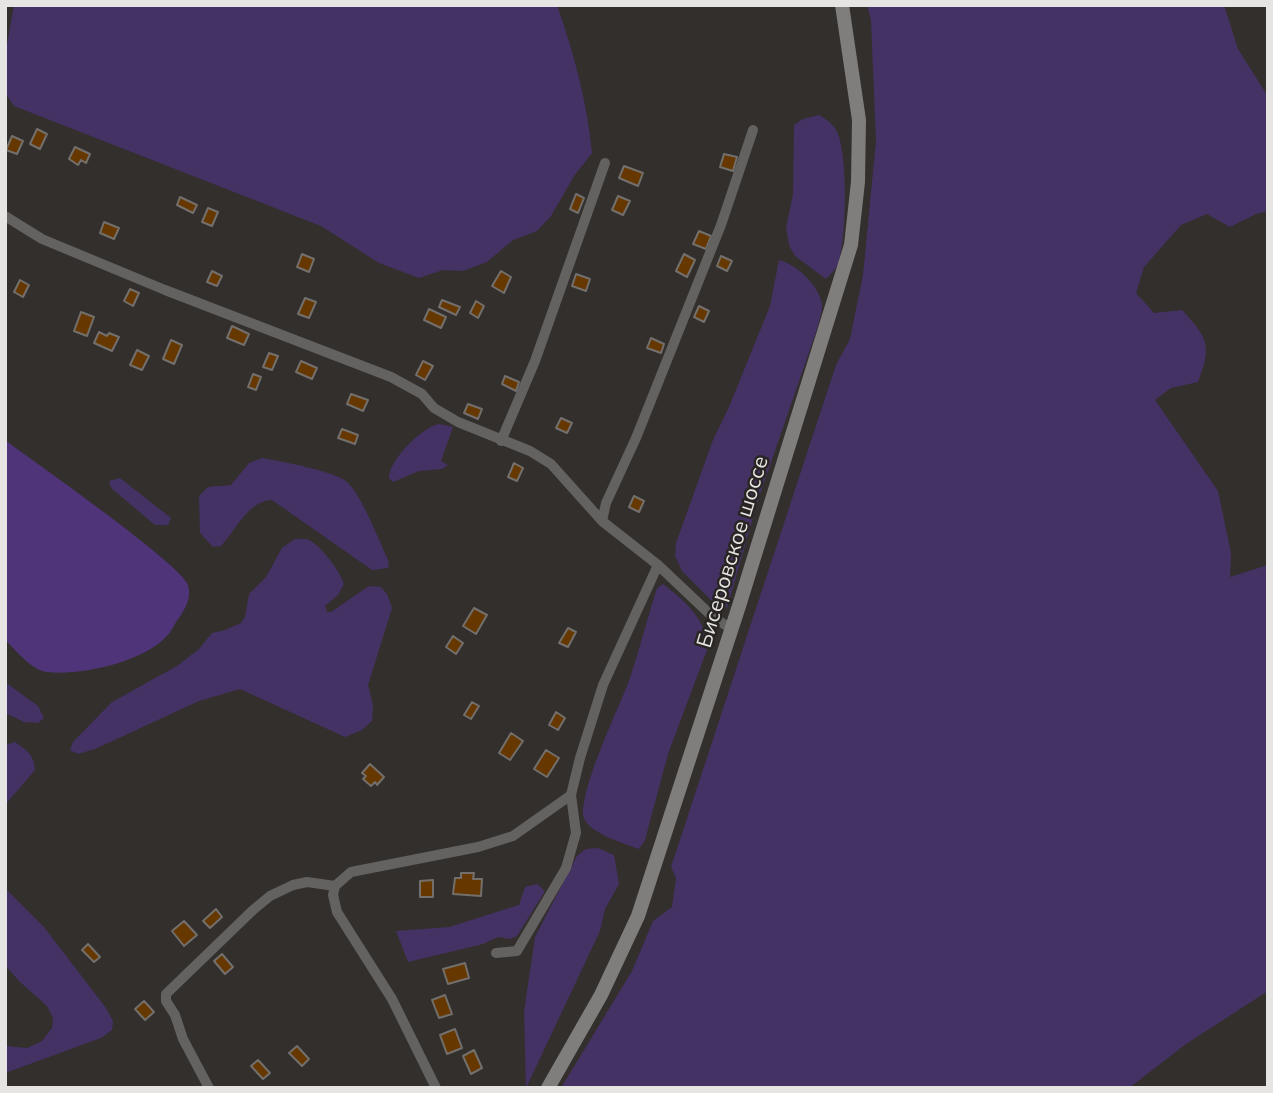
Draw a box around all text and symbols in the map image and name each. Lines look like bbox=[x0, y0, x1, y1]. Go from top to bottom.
street label: Бисеровское шоссе bbox=[692, 453, 774, 651]

